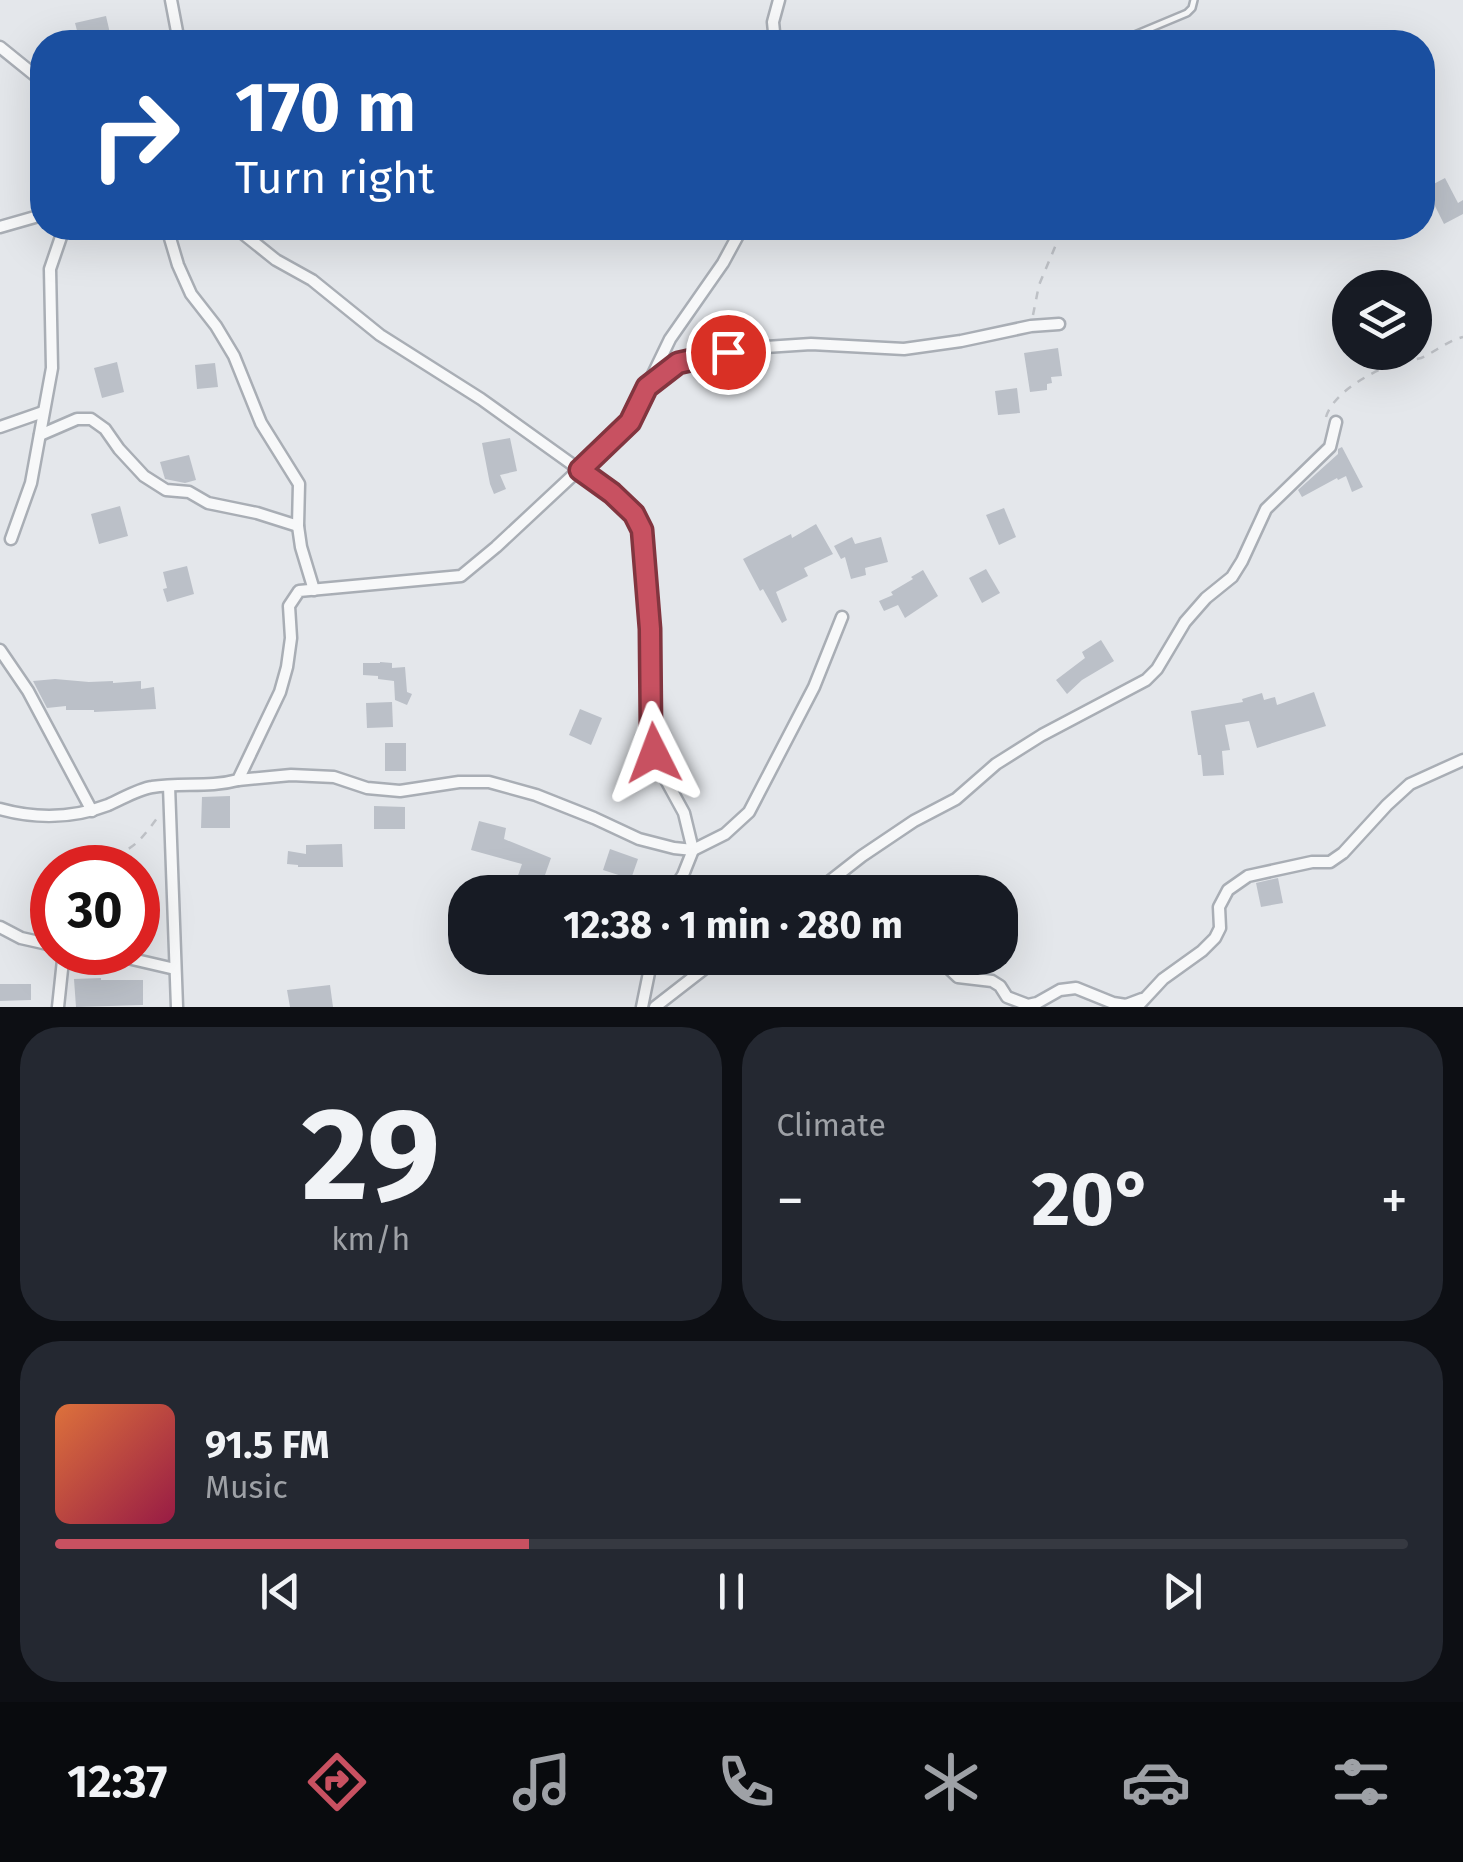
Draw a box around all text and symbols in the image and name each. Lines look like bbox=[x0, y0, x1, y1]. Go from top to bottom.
text: 170 m bbox=[235, 66, 416, 150]
icon: right bbox=[70, 70, 200, 200]
text: Turn right bbox=[235, 151, 434, 205]
map controls bbox=[1332, 270, 1432, 370]
button: layers bbox=[1332, 270, 1432, 370]
pin bbox=[686, 310, 771, 395]
icon: arrive bbox=[701, 325, 756, 380]
position arrow bbox=[602, 701, 706, 805]
speed limit sign: 30 bbox=[30, 845, 160, 975]
text: 12:38 · 1 min · 280 m bbox=[563, 902, 903, 948]
text: 29 bbox=[301, 1077, 440, 1233]
text: Climate bbox=[777, 1106, 886, 1144]
text: 20° bbox=[1031, 1155, 1153, 1245]
text: − bbox=[777, 1168, 804, 1234]
text: + bbox=[1381, 1168, 1408, 1234]
text: km/h bbox=[331, 1220, 410, 1258]
text: 91.5 FM bbox=[205, 1422, 329, 1468]
text: Music bbox=[205, 1468, 288, 1506]
icon: previous bbox=[253, 1564, 308, 1619]
icon: pause bbox=[704, 1564, 759, 1619]
icon: next bbox=[1155, 1564, 1210, 1619]
icon: directions bbox=[302, 1747, 372, 1817]
icon: music bbox=[507, 1747, 577, 1817]
icon: phone bbox=[711, 1747, 781, 1817]
icon: climate bbox=[916, 1747, 986, 1817]
icon: car bbox=[1121, 1747, 1191, 1817]
icon: filters bbox=[1326, 1747, 1396, 1817]
text: 12:37 bbox=[67, 1755, 167, 1809]

